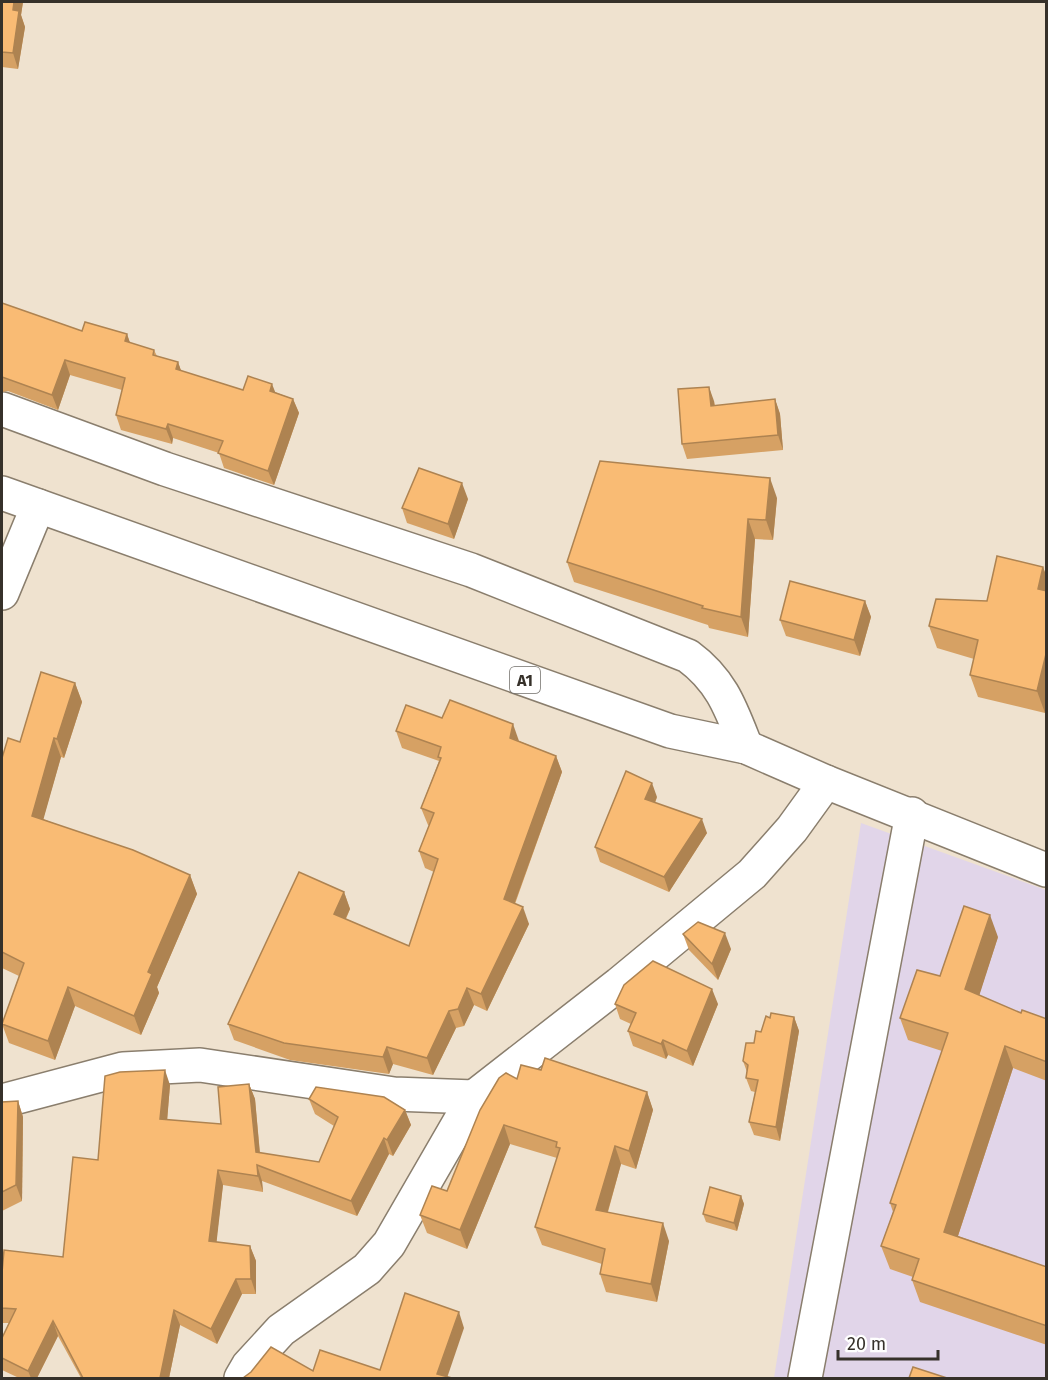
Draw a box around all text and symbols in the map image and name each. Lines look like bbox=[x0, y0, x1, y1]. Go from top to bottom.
road number: A1 bbox=[510, 667, 540, 693]
scale bar bbox=[838, 1323, 938, 1361]
text: 20 m bbox=[847, 1333, 886, 1355]

